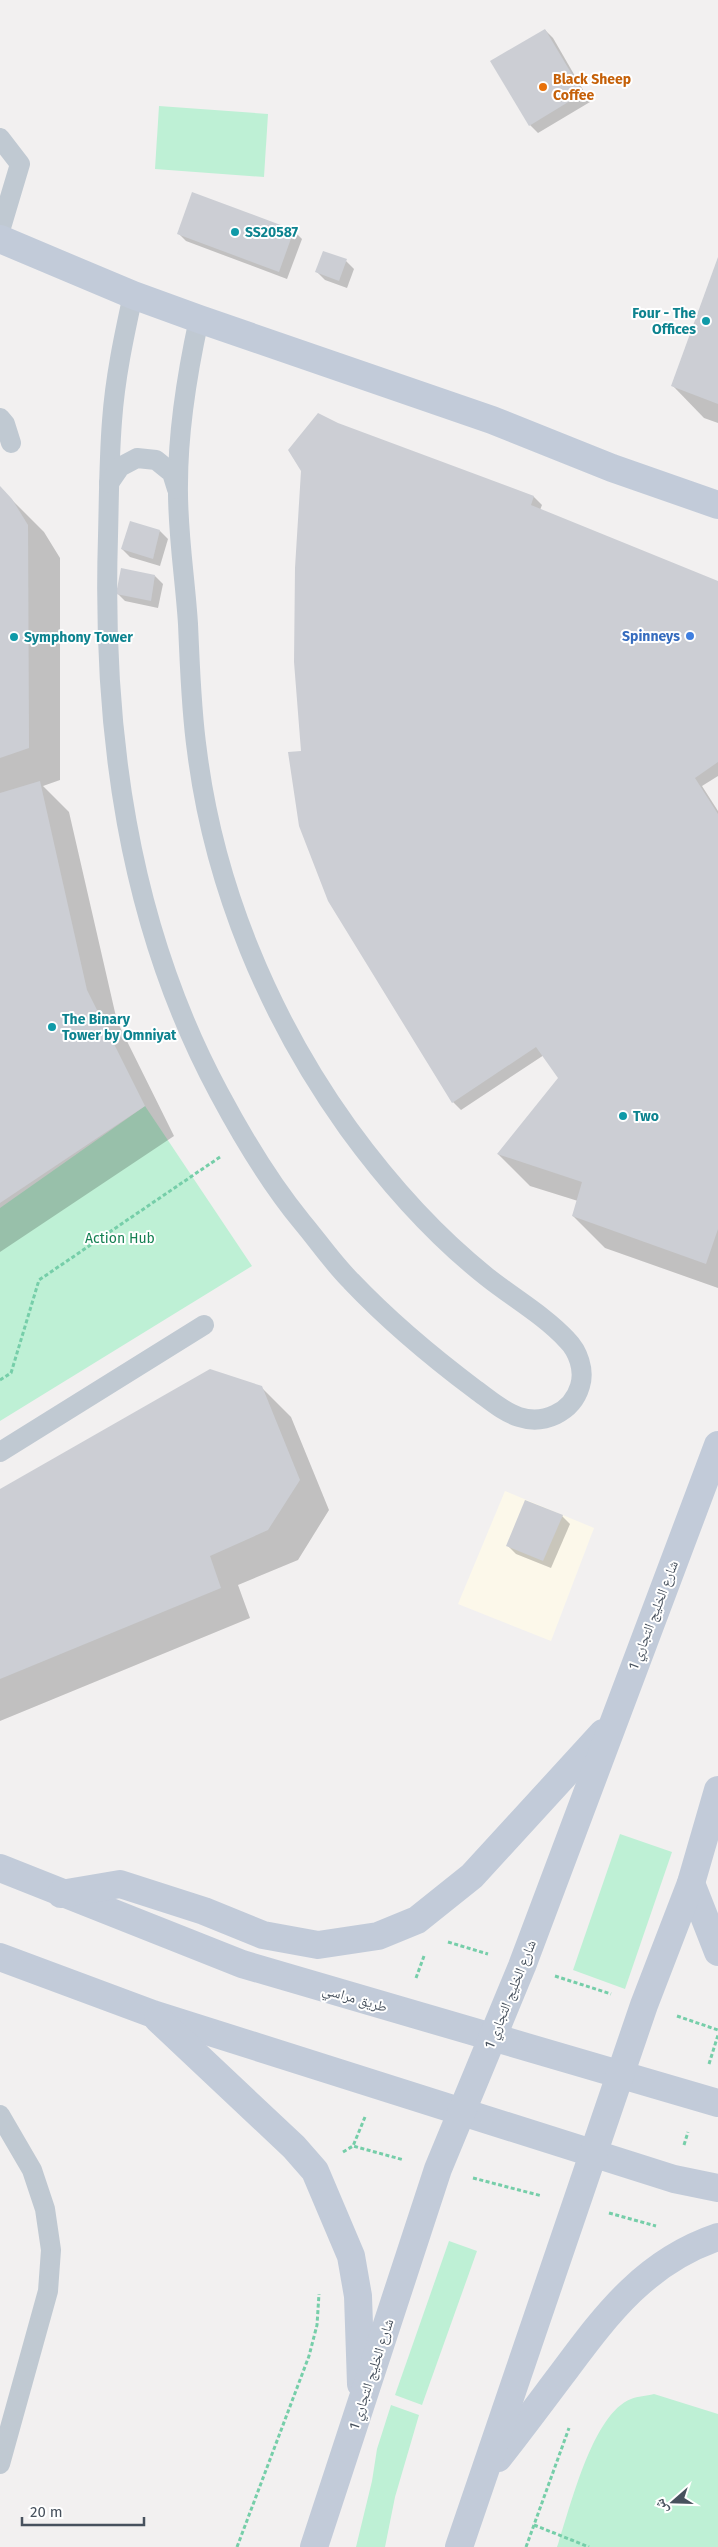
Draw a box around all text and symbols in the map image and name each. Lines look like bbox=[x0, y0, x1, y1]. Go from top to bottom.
place label: Black Sheep Coffee bbox=[553, 71, 631, 104]
marker: Black Sheep Coffee bbox=[537, 81, 549, 93]
place label: SS20587 bbox=[245, 224, 299, 241]
marker: SS20587 bbox=[229, 226, 241, 238]
place label: Four - The Offices bbox=[632, 305, 696, 338]
marker: Four - The Offices bbox=[700, 315, 712, 327]
place label: Spinneys bbox=[622, 628, 680, 645]
place label: Symphony Tower bbox=[24, 629, 133, 646]
marker: Spinneys bbox=[684, 630, 696, 642]
marker: Symphony Tower bbox=[8, 631, 20, 643]
place label: The Binary Tower by Omniyat bbox=[62, 1011, 177, 1044]
marker: The Binary Tower by Omniyat bbox=[46, 1021, 58, 1033]
place label: Two bbox=[633, 1108, 659, 1125]
marker: Two bbox=[617, 1110, 629, 1122]
park label: Action Hub bbox=[85, 1230, 155, 1247]
street label: شارع الخليج التجاري 1 bbox=[625, 1558, 684, 1673]
street label: شارع الخليج التجاري 1 bbox=[481, 1937, 542, 2052]
street label: طريق مراسي bbox=[320, 1981, 389, 2018]
street label: شارع الخليج التجاري 1 bbox=[346, 2317, 400, 2432]
north arrow bbox=[648, 2477, 698, 2527]
scale bar bbox=[22, 2494, 145, 2526]
text: ش bbox=[651, 2496, 672, 2516]
text: 20 m bbox=[30, 2503, 63, 2521]

